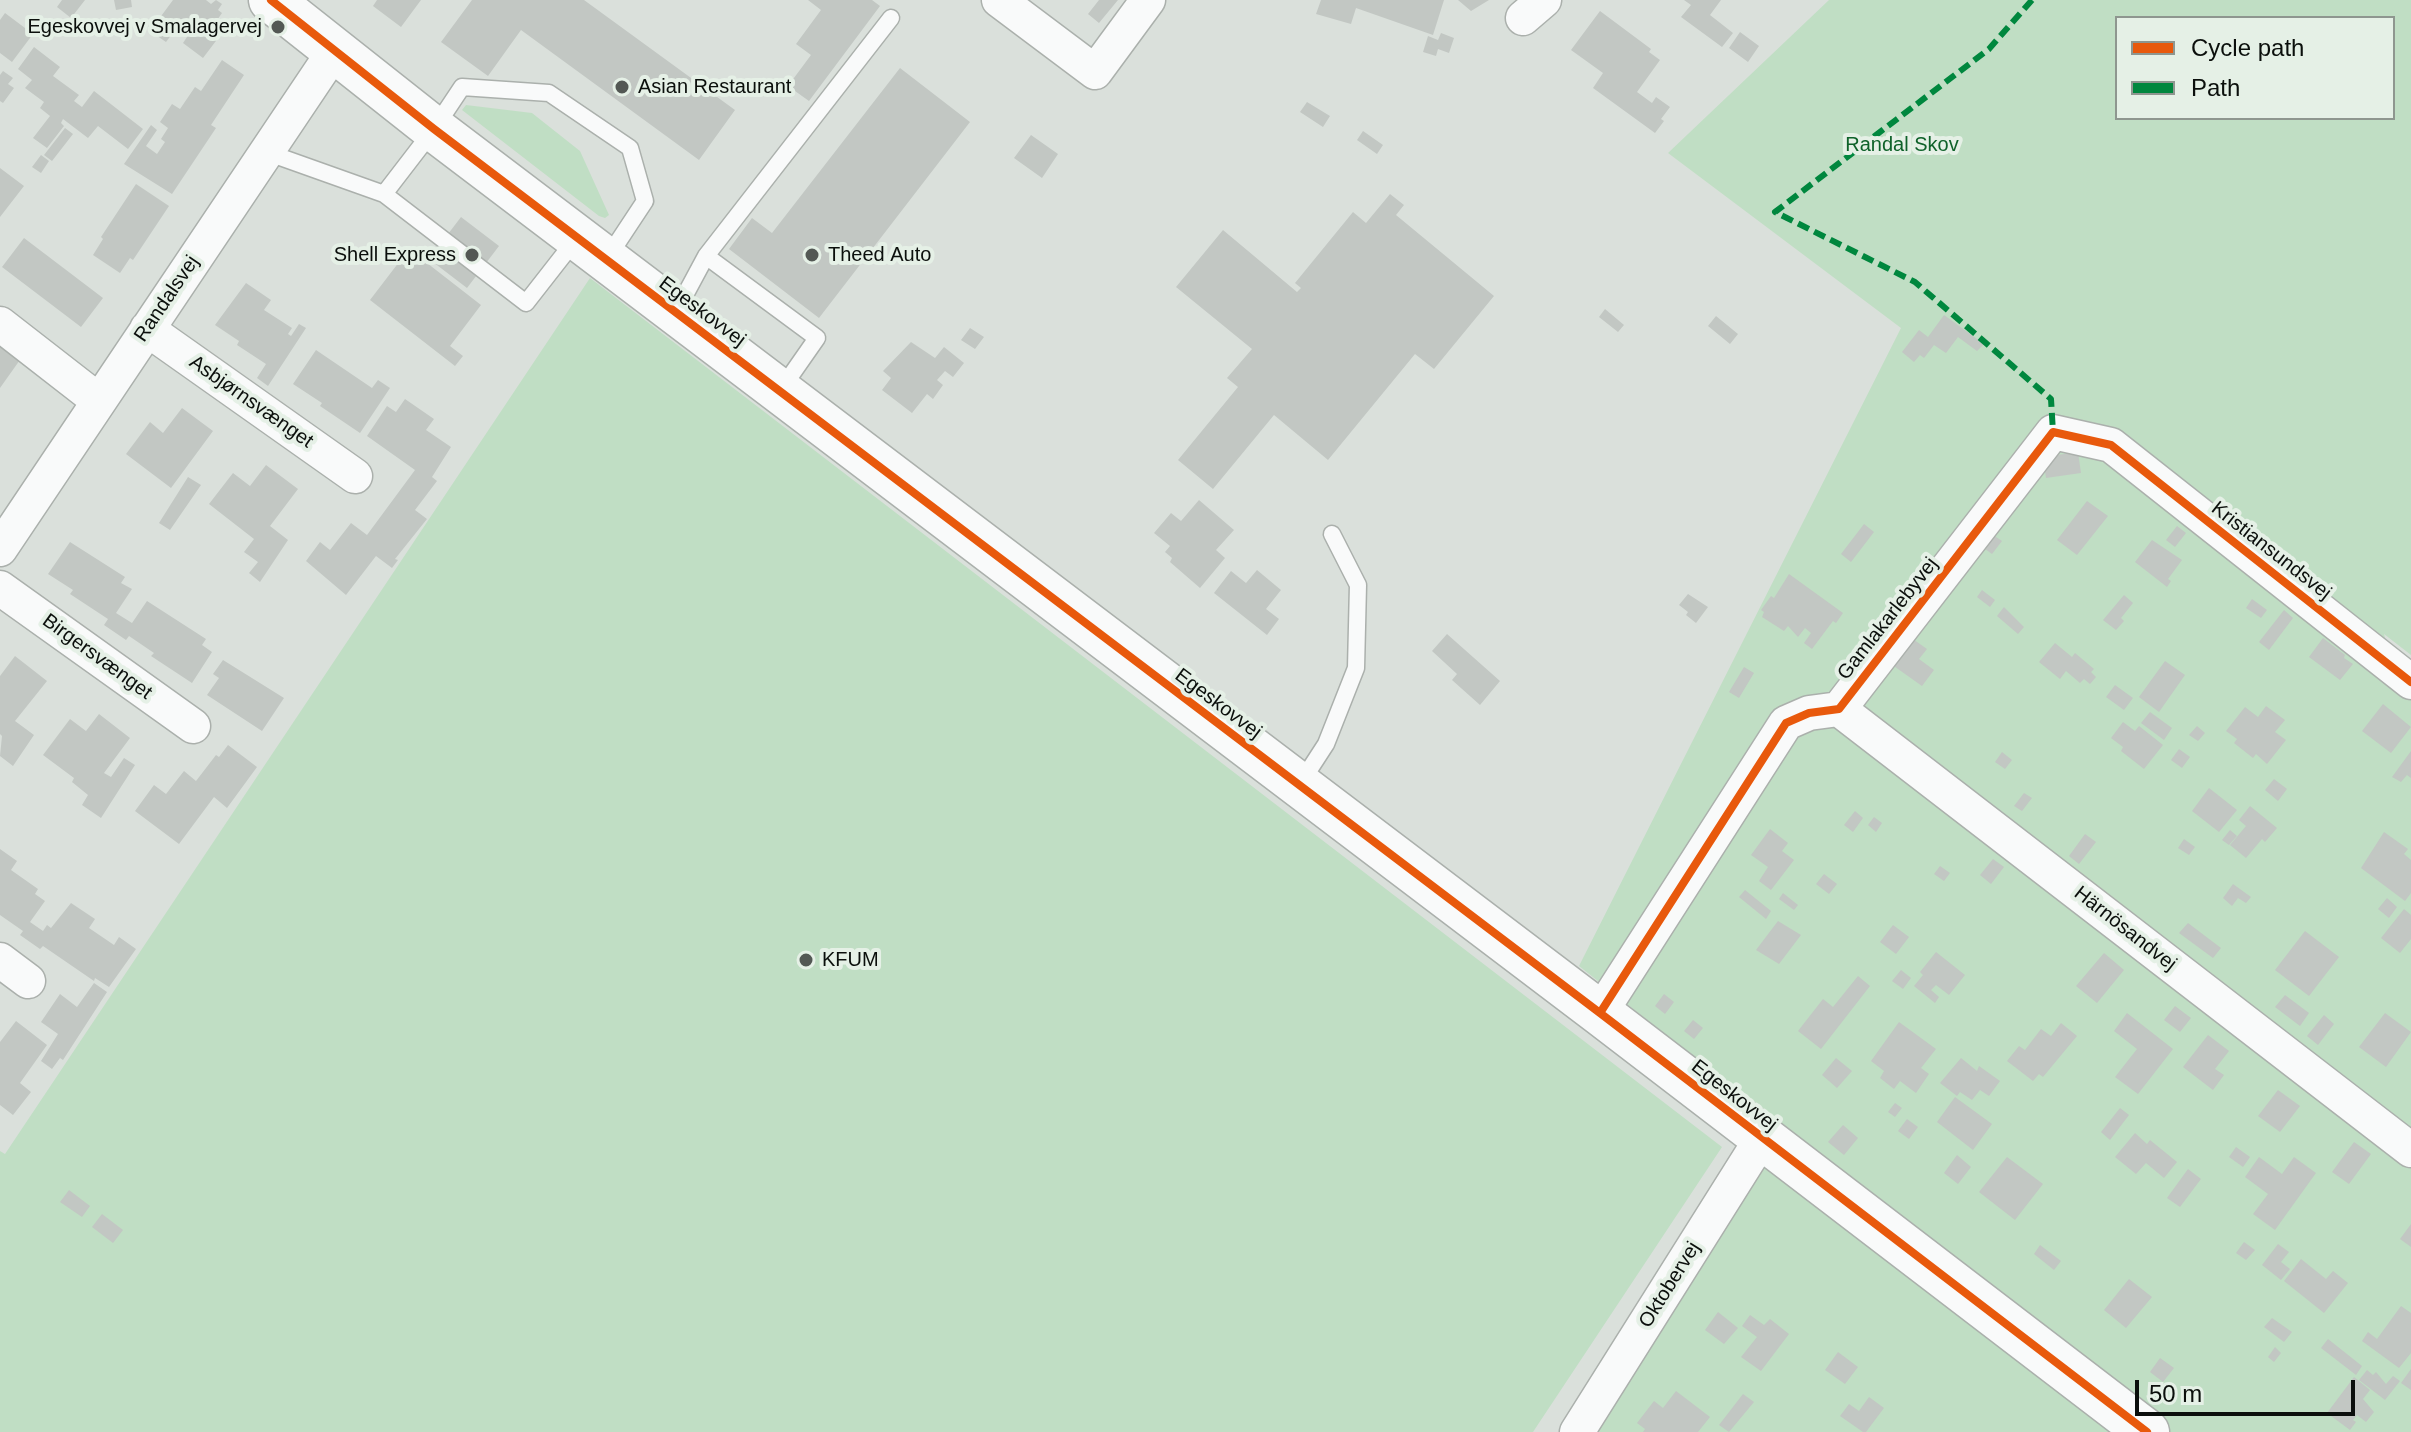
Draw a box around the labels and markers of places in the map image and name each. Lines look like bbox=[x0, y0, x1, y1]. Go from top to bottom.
place label: Egeskovvej v Smalagervej bbox=[27, 15, 262, 39]
marker: Egeskovvej v Smalagervej bbox=[269, 18, 287, 36]
place label: Asian Restaurant bbox=[638, 75, 791, 99]
marker: Asian Restaurant bbox=[613, 78, 631, 96]
place label: Shell Express bbox=[334, 243, 456, 267]
place label: Theed Auto bbox=[828, 243, 931, 267]
marker: Shell Express bbox=[463, 246, 481, 264]
marker: Theed Auto bbox=[803, 246, 821, 264]
place label: KFUM bbox=[822, 948, 879, 972]
marker: KFUM bbox=[797, 951, 815, 969]

